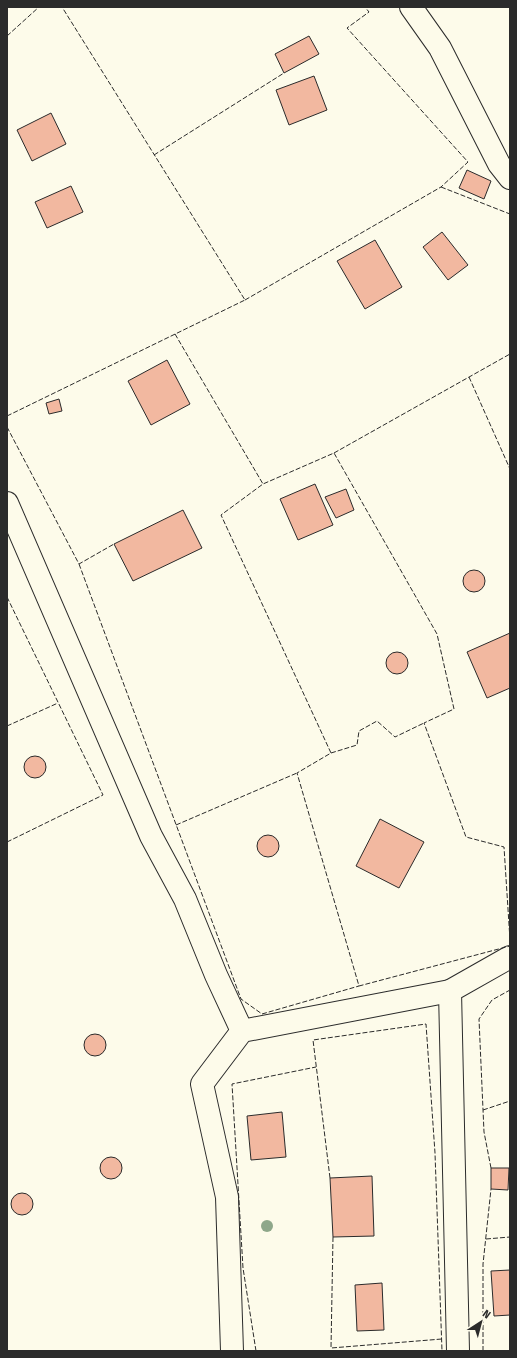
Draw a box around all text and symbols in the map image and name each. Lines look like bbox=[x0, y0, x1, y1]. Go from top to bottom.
north arrow bbox=[461, 1302, 501, 1342]
text: N bbox=[480, 1307, 493, 1322]

